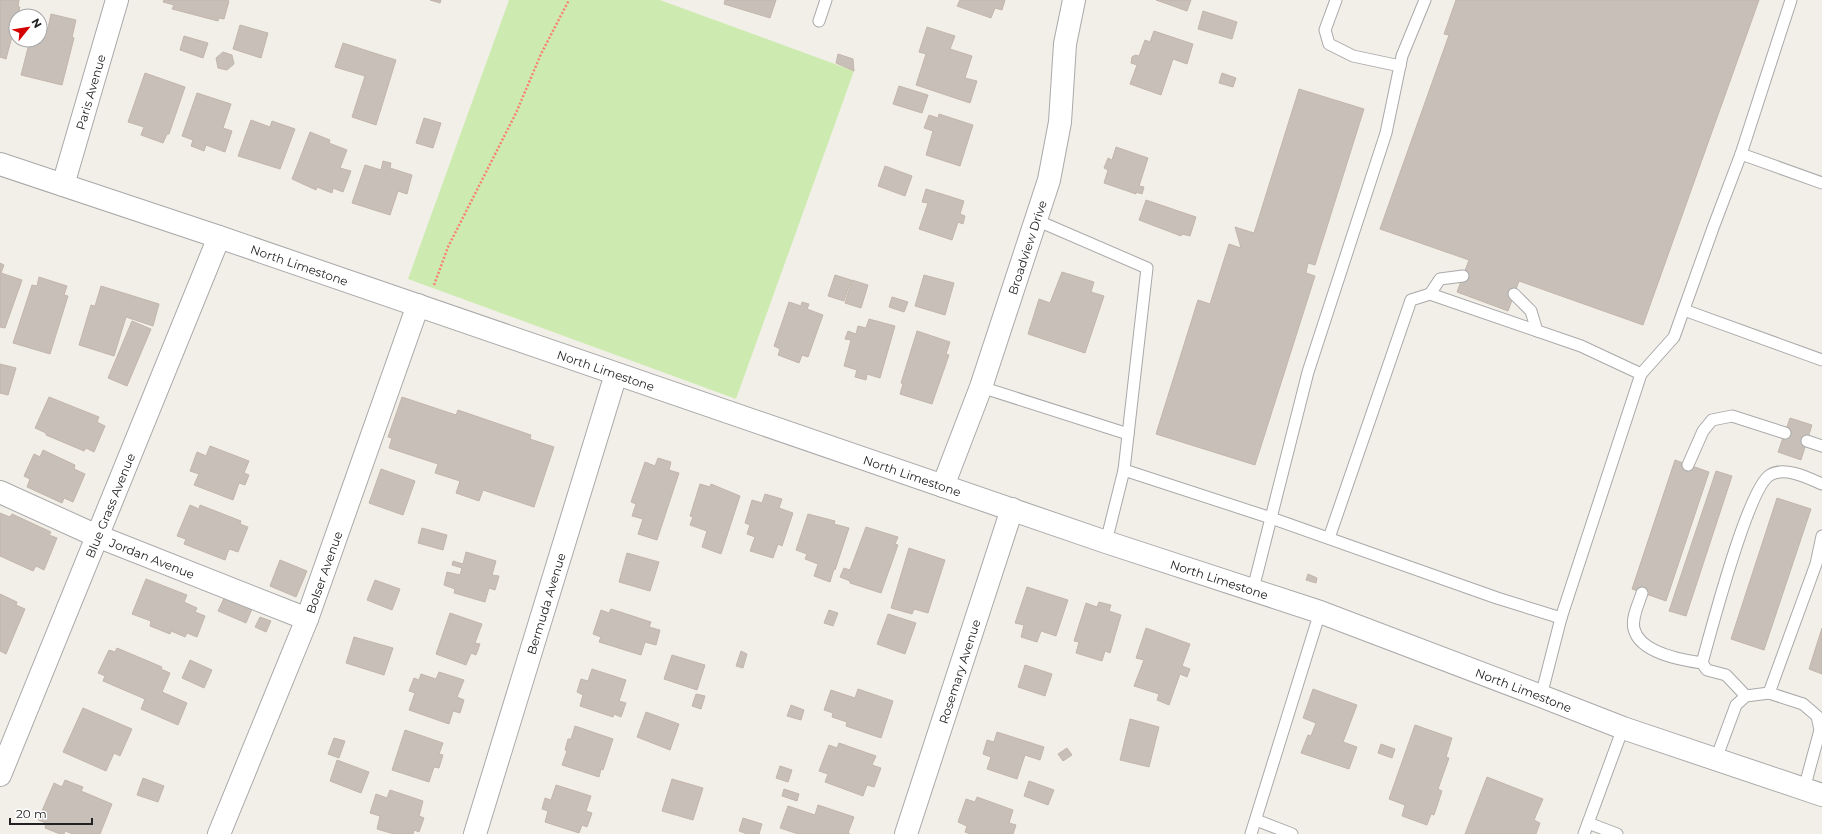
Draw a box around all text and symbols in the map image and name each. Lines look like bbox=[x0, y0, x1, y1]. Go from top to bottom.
north arrow bbox=[8, 8, 48, 48]
text: N bbox=[28, 16, 45, 30]
street label: Paris Avenue bbox=[72, 52, 108, 131]
street label: Broadview Drive bbox=[1004, 198, 1049, 297]
street label: North Limestone bbox=[249, 241, 350, 288]
street label: North Limestone bbox=[555, 346, 657, 394]
street label: Blue Grass Avenue bbox=[82, 451, 138, 560]
street label: North Limestone bbox=[862, 452, 963, 499]
street label: Bolser Avenue bbox=[302, 529, 345, 615]
street label: Jordan Avenue bbox=[107, 534, 197, 581]
street label: Bermuda Avenue bbox=[523, 551, 568, 656]
street label: North Limestone bbox=[1168, 556, 1270, 602]
street label: Rosemary Avenue bbox=[935, 617, 983, 726]
street label: North Limestone bbox=[1473, 664, 1574, 715]
scale bar bbox=[10, 800, 92, 826]
text: 20 m bbox=[16, 806, 47, 821]

